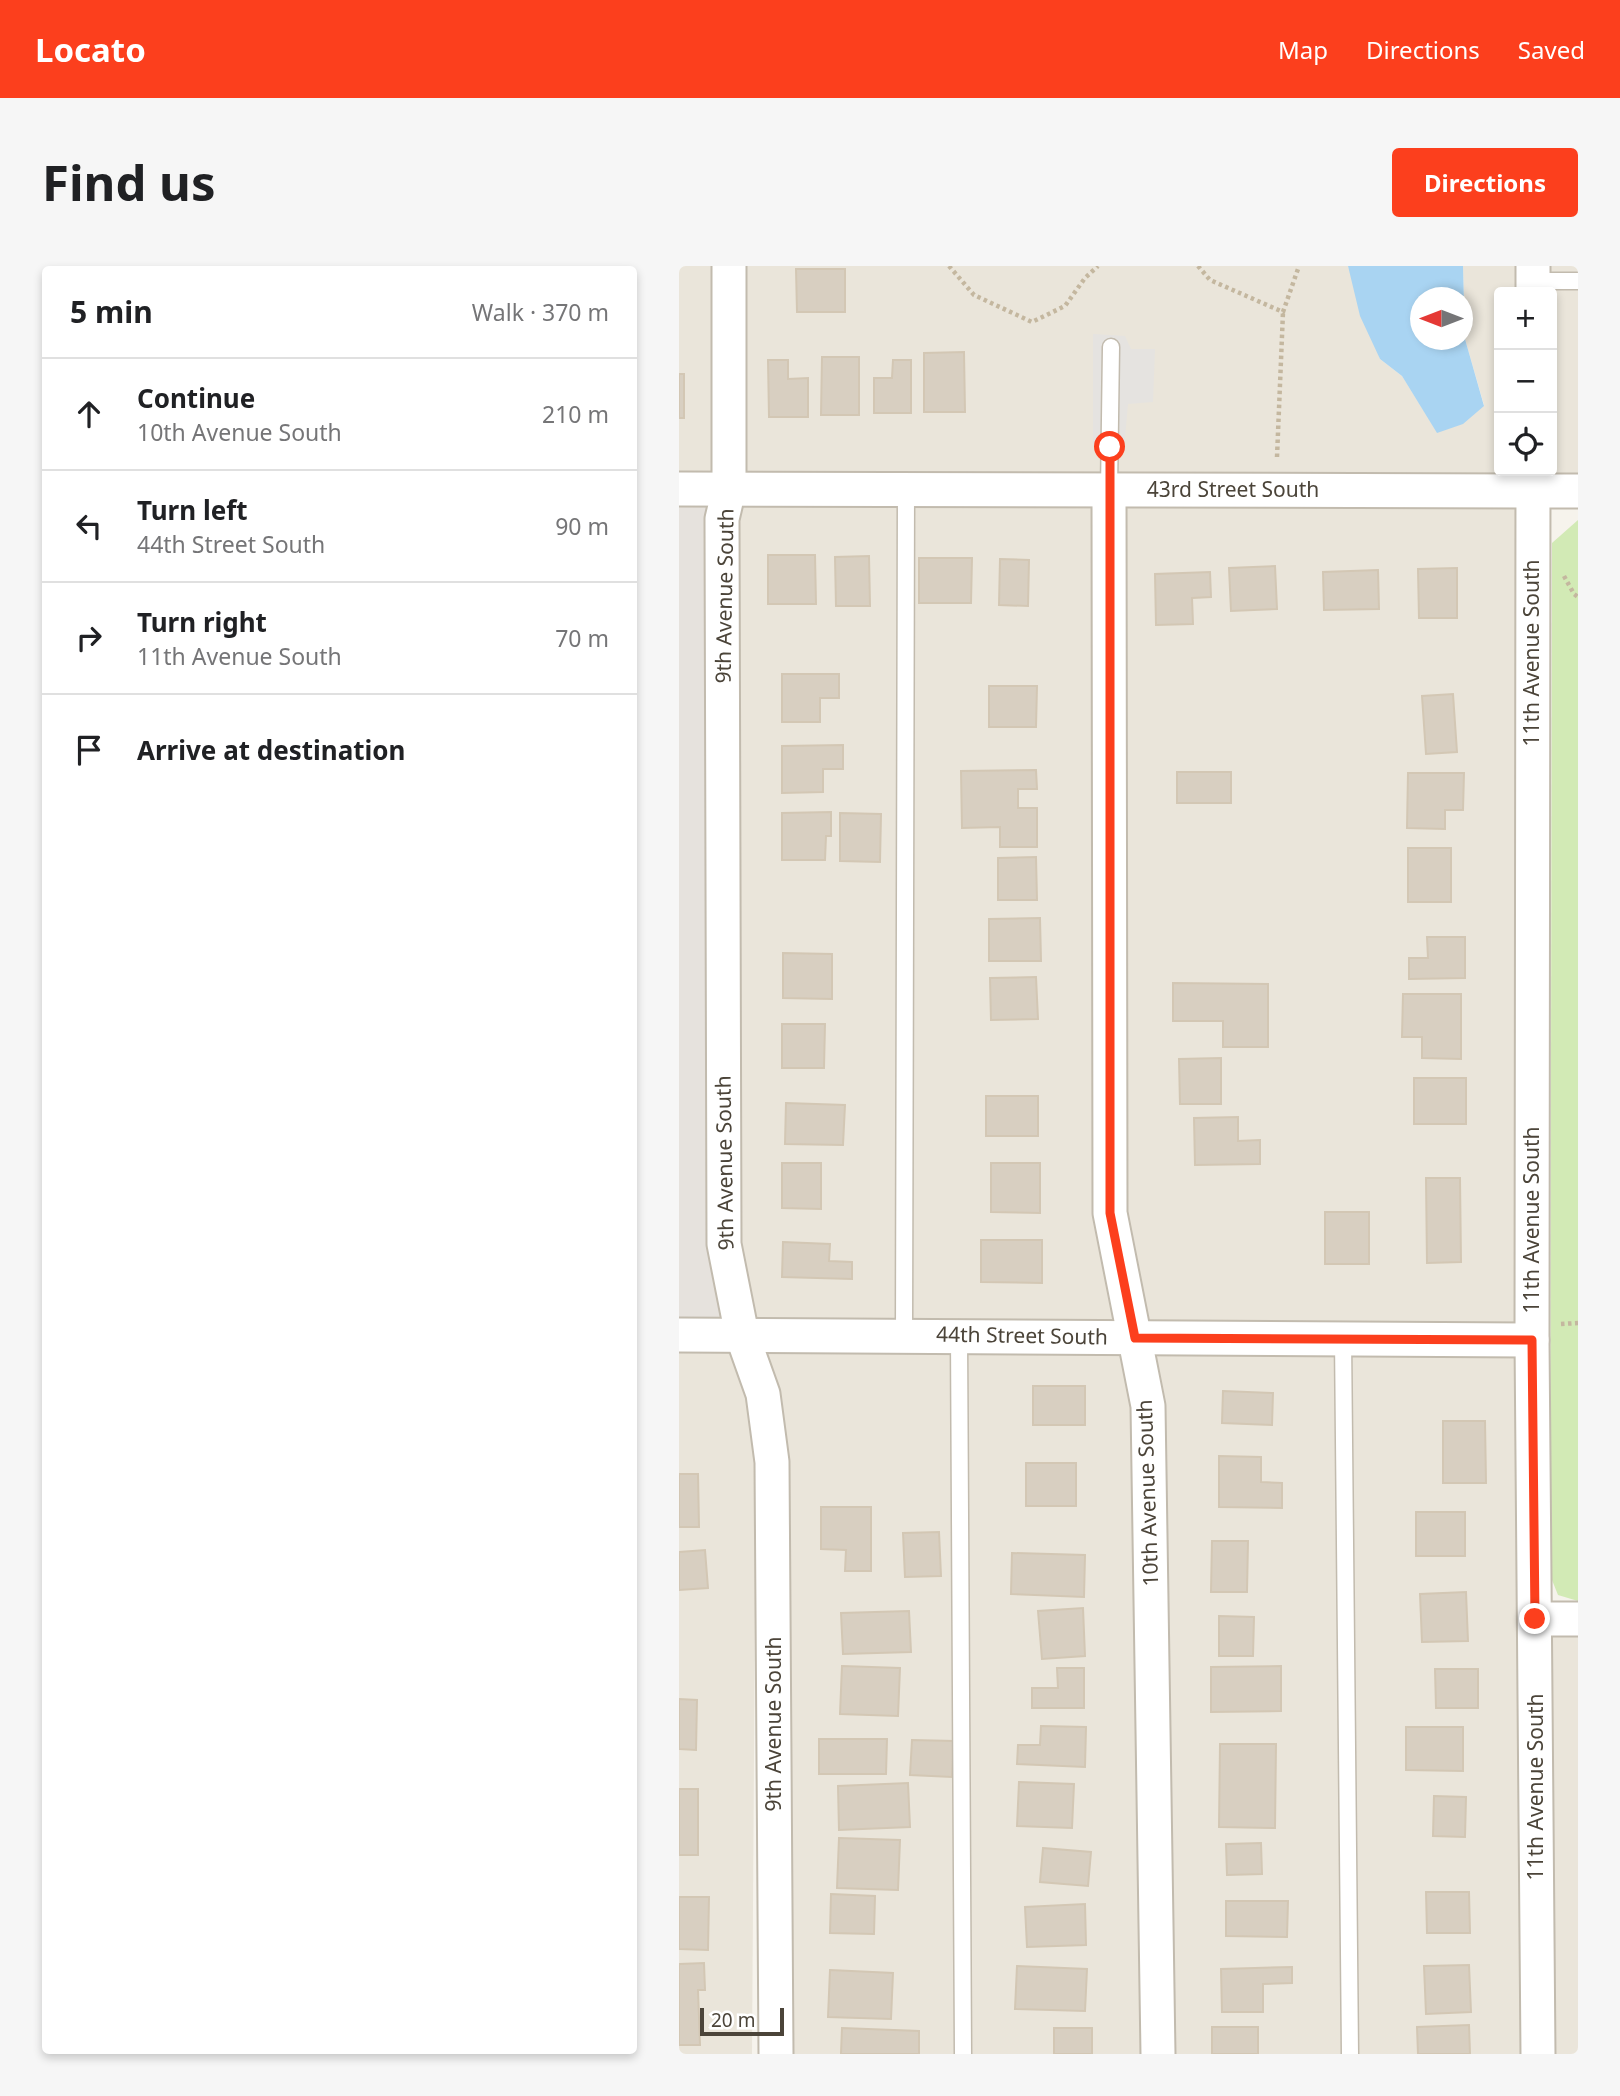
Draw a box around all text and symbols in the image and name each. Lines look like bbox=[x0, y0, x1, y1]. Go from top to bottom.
text: Locato bbox=[35, 27, 146, 72]
text: Map bbox=[1278, 33, 1328, 66]
text: Directions bbox=[1366, 33, 1480, 66]
text: Saved bbox=[1518, 33, 1585, 66]
button: Directions bbox=[1392, 148, 1578, 217]
text: Find us bbox=[42, 149, 216, 215]
north arrow bbox=[1410, 287, 1473, 350]
map controls bbox=[1494, 287, 1557, 476]
button: + bbox=[1494, 287, 1557, 350]
text: 5 min bbox=[70, 291, 153, 332]
text: Walk · 370 m bbox=[472, 296, 609, 328]
button: − bbox=[1494, 350, 1557, 413]
text: Continue bbox=[137, 380, 255, 416]
icon: ahead bbox=[70, 395, 108, 433]
text: 210 m bbox=[542, 398, 609, 430]
button: locate bbox=[1494, 413, 1557, 476]
text: 10th Avenue South bbox=[137, 416, 342, 448]
route start bbox=[1094, 431, 1125, 462]
street label: 43rd Street South bbox=[1147, 475, 1319, 503]
text: Turn left bbox=[137, 492, 248, 528]
icon: left bbox=[70, 507, 108, 545]
street label: 9th Avenue South bbox=[708, 508, 740, 684]
text: 90 m bbox=[555, 510, 609, 542]
text: 44th Street South bbox=[137, 528, 325, 560]
street label: 11th Avenue South bbox=[1517, 559, 1545, 747]
text: Turn right bbox=[137, 604, 267, 640]
icon: right bbox=[70, 619, 108, 657]
text: 70 m bbox=[555, 622, 609, 654]
text: 11th Avenue South bbox=[137, 640, 342, 672]
icon: arrive bbox=[70, 731, 108, 769]
text: Arrive at destination bbox=[137, 732, 406, 768]
street label: 9th Avenue South bbox=[708, 1075, 740, 1251]
street label: 11th Avenue South bbox=[1517, 1126, 1545, 1314]
street label: 44th Street South bbox=[936, 1320, 1108, 1350]
street label: 10th Avenue South bbox=[1130, 1399, 1164, 1587]
route end bbox=[1519, 1603, 1550, 1634]
street label: 9th Avenue South bbox=[759, 1637, 787, 1812]
street label: 11th Avenue South bbox=[1521, 1693, 1549, 1881]
scale bar bbox=[700, 2005, 784, 2037]
text: 20 m bbox=[711, 2007, 755, 2033]

